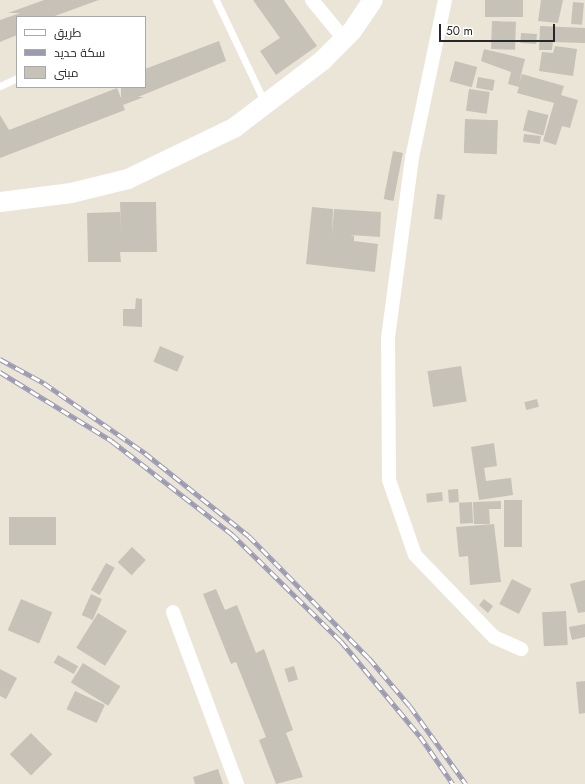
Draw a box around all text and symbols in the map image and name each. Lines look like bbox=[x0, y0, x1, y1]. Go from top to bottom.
legend bbox=[16, 16, 146, 88]
scale bar bbox=[441, 16, 557, 42]
text: 50 m bbox=[446, 22, 473, 40]
text: طريق bbox=[54, 24, 81, 42]
text: سكة حديد bbox=[54, 44, 105, 62]
text: مبنى bbox=[54, 64, 79, 82]

